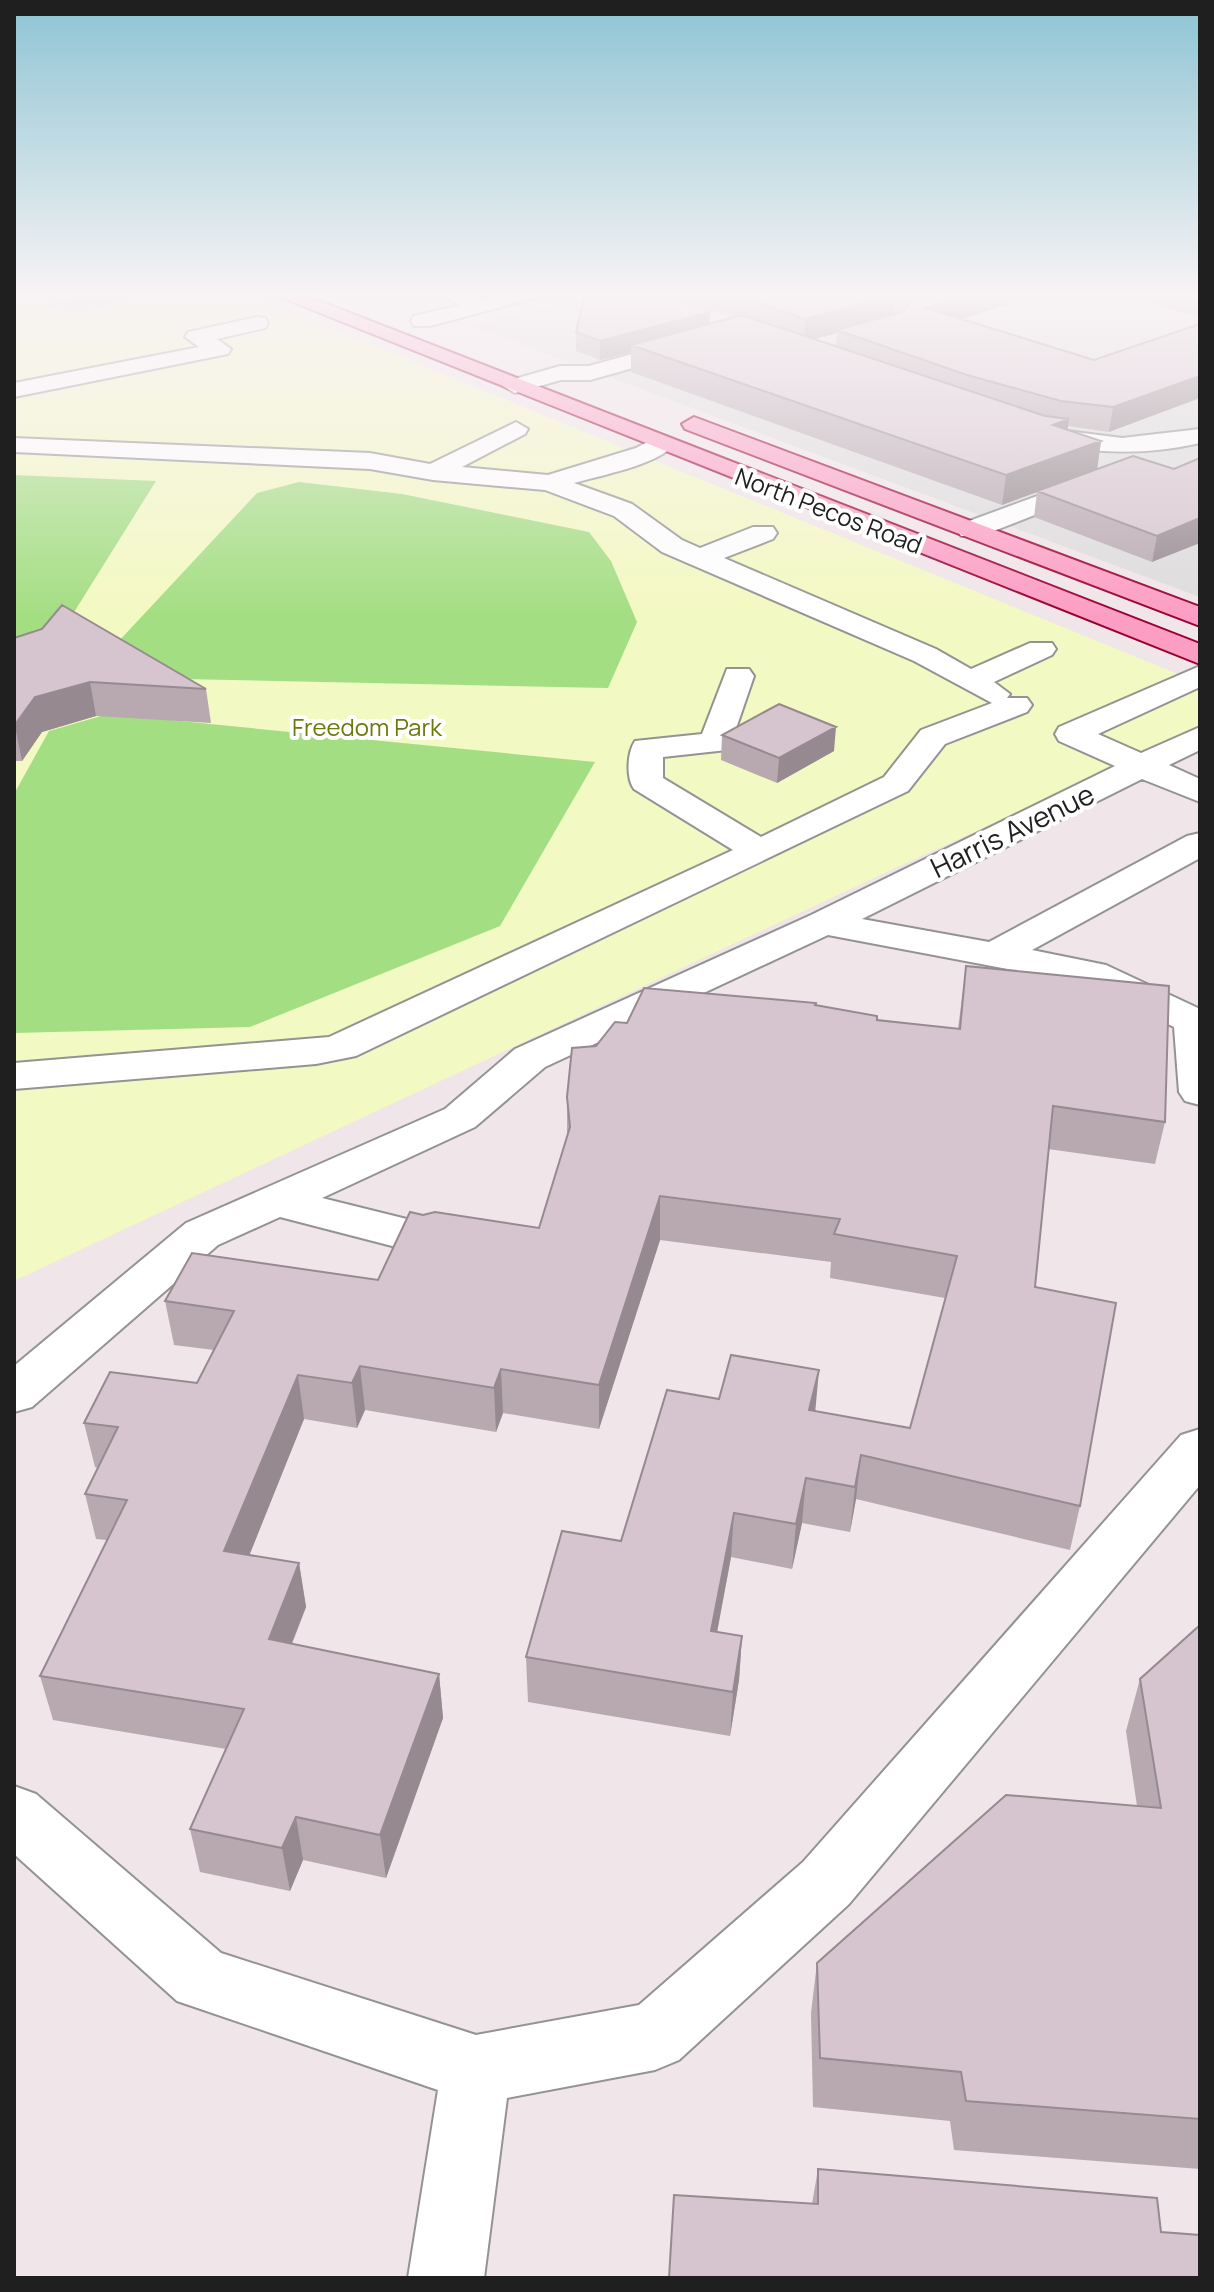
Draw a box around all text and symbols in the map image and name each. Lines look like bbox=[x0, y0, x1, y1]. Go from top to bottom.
street label: North Pecos Road bbox=[731, 459, 927, 561]
park label: Freedom Park bbox=[292, 710, 443, 743]
street label: Harris Avenue bbox=[924, 774, 1100, 886]

